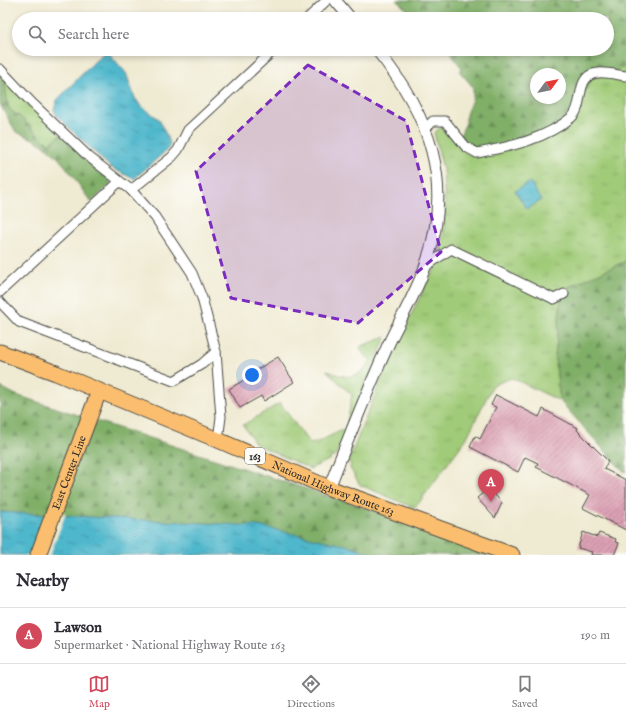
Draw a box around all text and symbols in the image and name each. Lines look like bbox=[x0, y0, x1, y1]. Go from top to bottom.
search box bbox=[12, 12, 614, 56]
icon: search bbox=[26, 23, 48, 45]
text: Search here bbox=[58, 25, 129, 44]
north arrow bbox=[530, 68, 566, 104]
your location bbox=[242, 365, 262, 385]
street label: East Center Line bbox=[49, 434, 90, 512]
road number: 163 bbox=[245, 448, 265, 464]
street label: National Highway Route 163 bbox=[270, 458, 396, 519]
pin: A bbox=[478, 469, 504, 502]
text: Nearby bbox=[16, 571, 69, 592]
text: Lawson bbox=[54, 618, 102, 637]
text: A bbox=[25, 627, 33, 644]
text: 190 m bbox=[580, 627, 610, 644]
text: Supermarket · National Highway Route 163 bbox=[54, 637, 285, 654]
tab: Map bbox=[88, 673, 110, 711]
tab: Directions bbox=[287, 673, 335, 711]
tab: Saved bbox=[512, 673, 538, 711]

